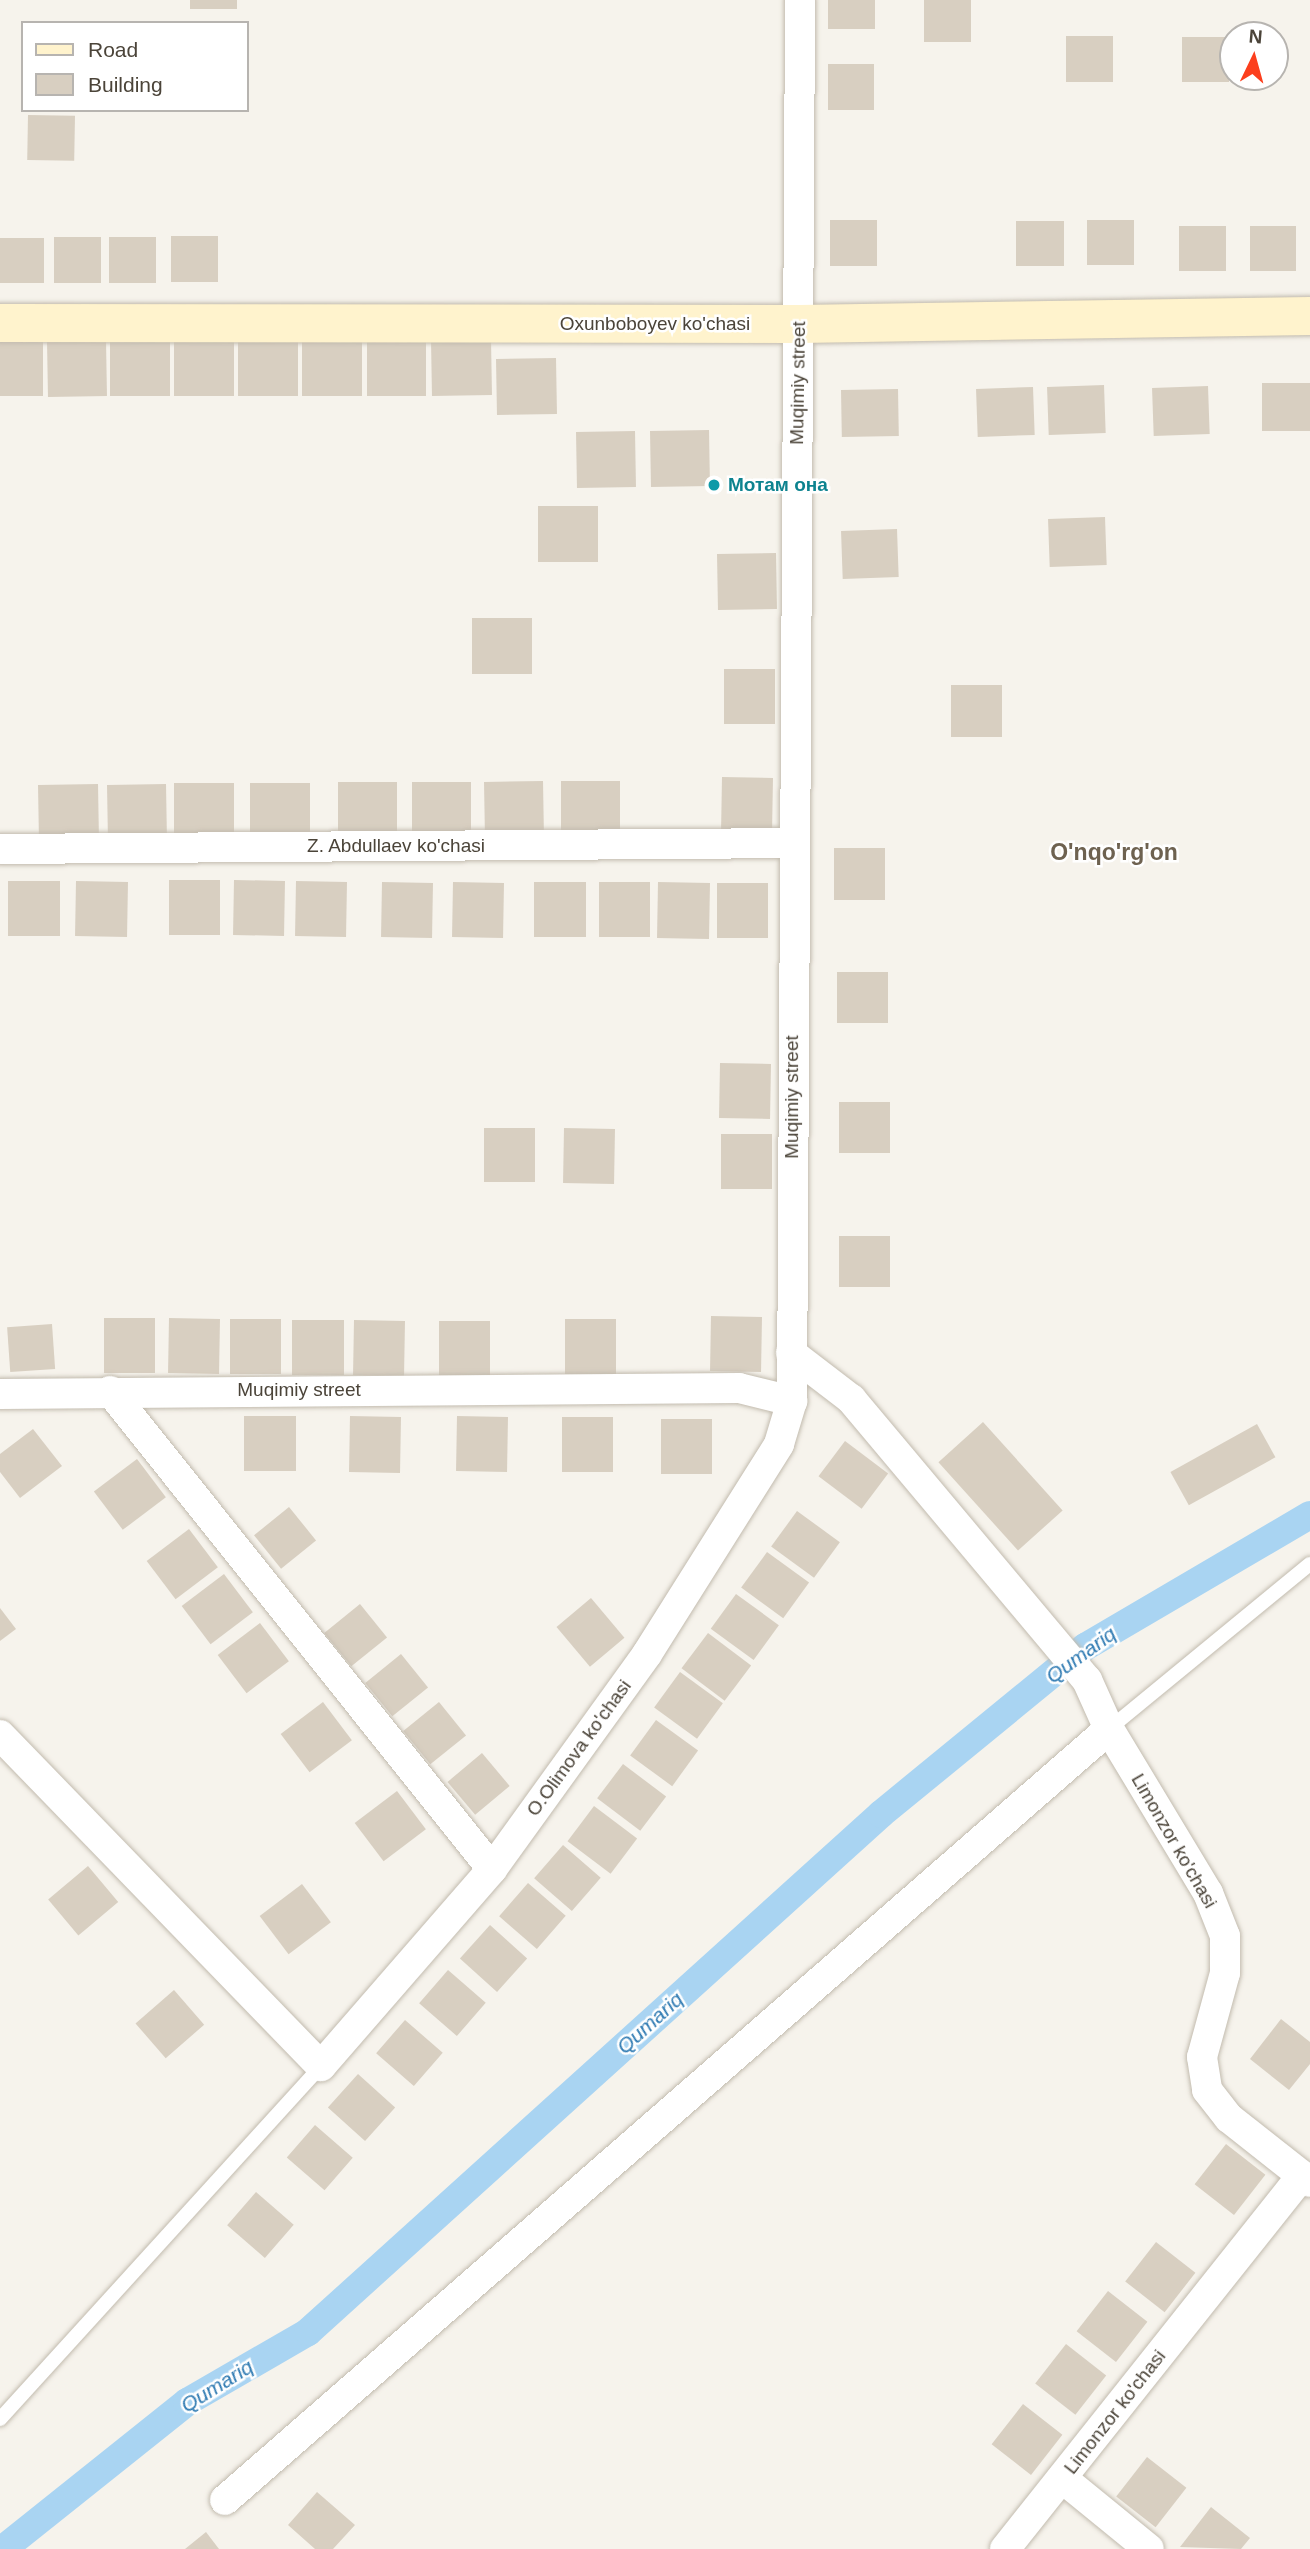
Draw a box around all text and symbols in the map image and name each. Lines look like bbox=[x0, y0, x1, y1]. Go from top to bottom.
legend bbox=[21, 21, 248, 112]
north arrow bbox=[1219, 21, 1289, 91]
text: N bbox=[1248, 26, 1263, 48]
text: Road bbox=[88, 38, 138, 61]
text: Building bbox=[88, 73, 163, 96]
street label: Oxunboboyev ko'chasi bbox=[560, 313, 750, 335]
street label: Muqimiy street bbox=[786, 321, 810, 445]
place label: Мотам она bbox=[728, 474, 828, 496]
marker: Мотам она bbox=[706, 477, 722, 493]
street label: Z. Abdullaev ko'chasi bbox=[307, 835, 485, 857]
district label: O'nqo'rg'on bbox=[1050, 838, 1178, 866]
street label: Muqimiy street bbox=[781, 1035, 803, 1159]
street label: Muqimiy street bbox=[237, 1379, 361, 1401]
water label: Qumariq bbox=[1041, 1621, 1121, 1689]
street label: O.Olimova ko'chasi bbox=[522, 1675, 636, 1821]
street label: Limonzor ko'chasi bbox=[1126, 1770, 1222, 1912]
water label: Qumariq bbox=[612, 1987, 688, 2059]
street label: Limonzor ko'chasi bbox=[1059, 2345, 1171, 2479]
water label: Qumariq bbox=[176, 2354, 258, 2418]

